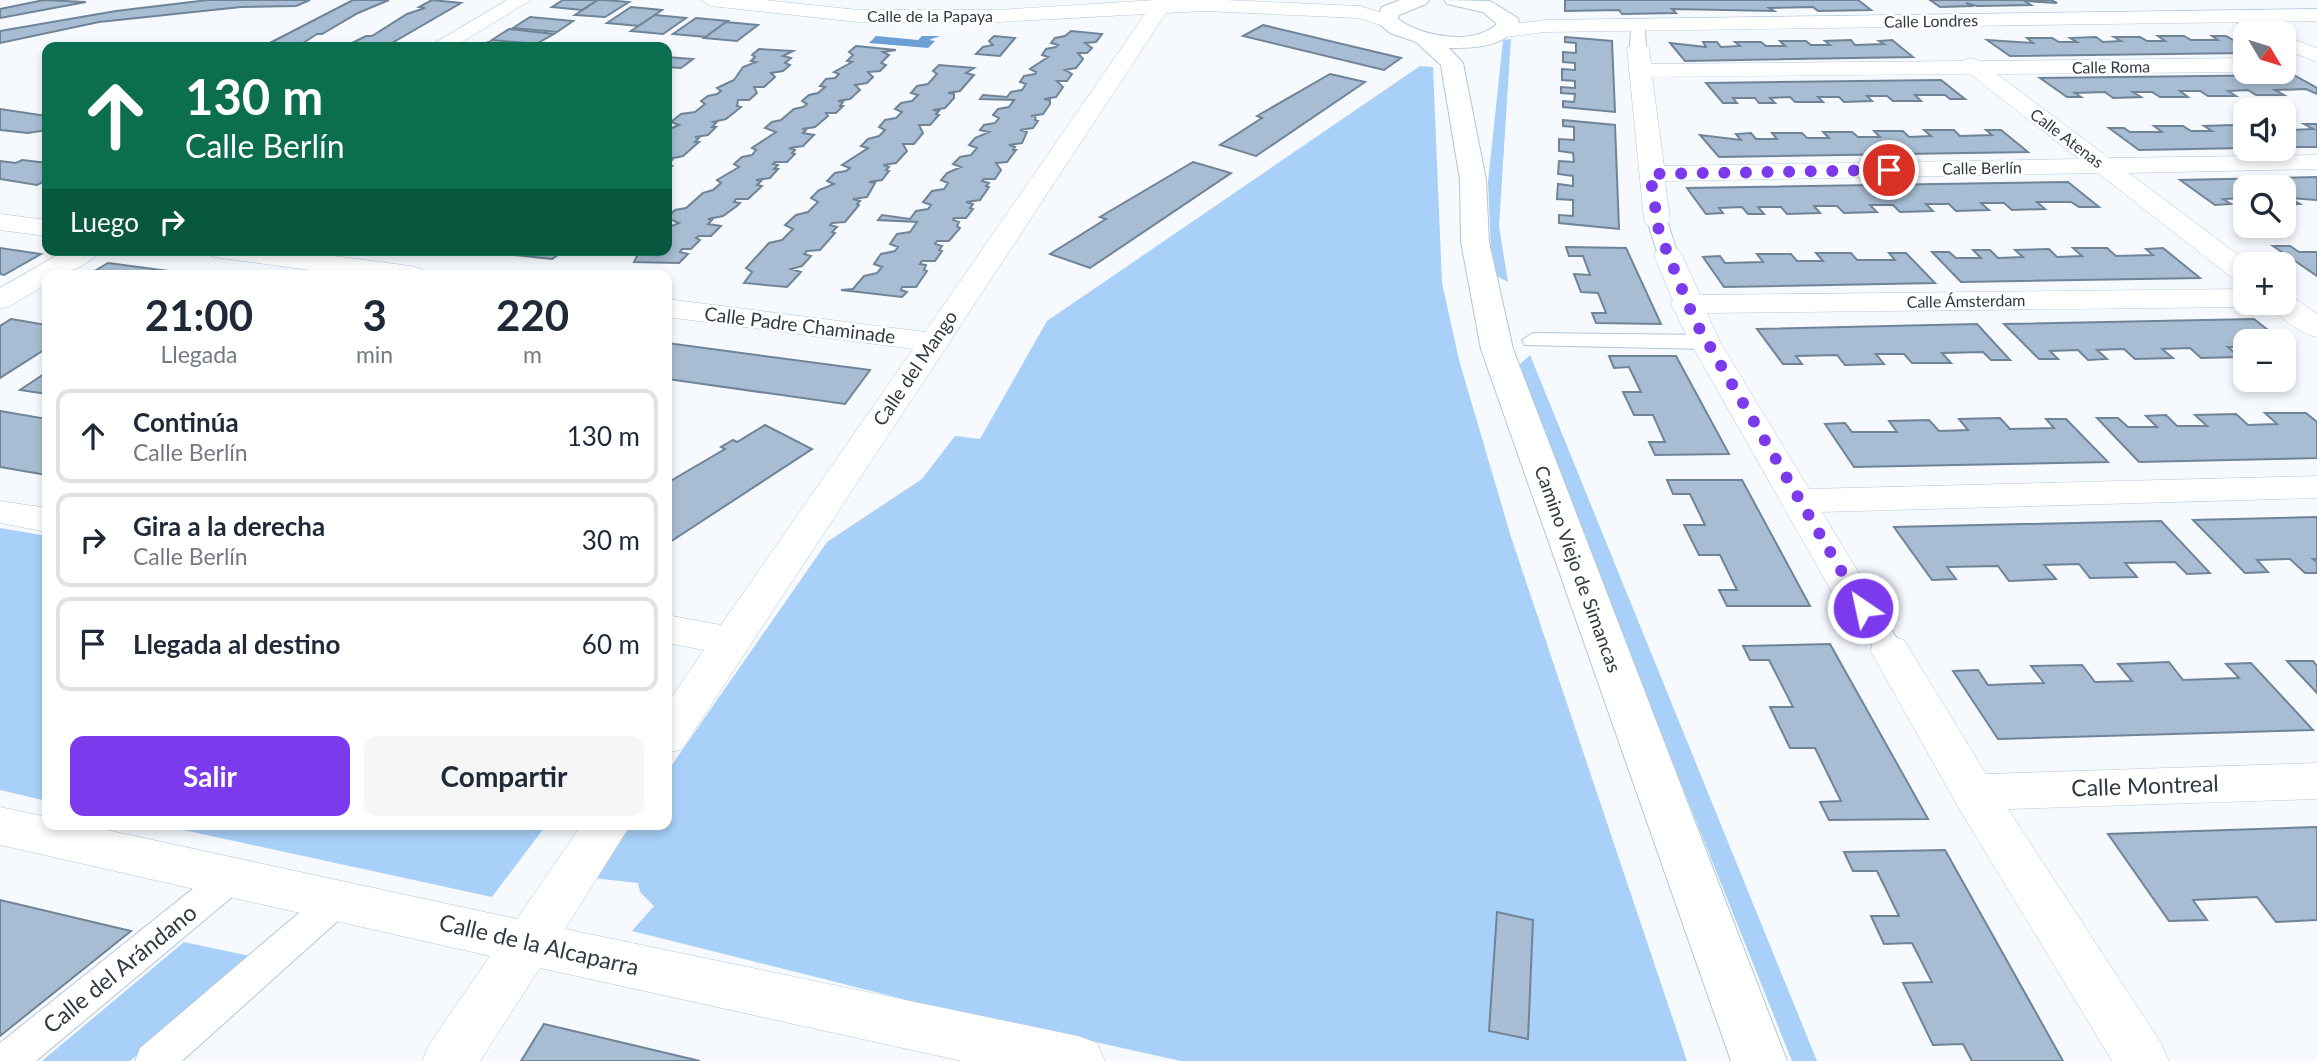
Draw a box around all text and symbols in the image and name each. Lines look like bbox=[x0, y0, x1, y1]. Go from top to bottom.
street label: Calle de la Papaya bbox=[867, 6, 993, 25]
street label: Calle Londres bbox=[1884, 10, 1978, 31]
north arrow bbox=[2233, 21, 2296, 84]
map controls bbox=[2233, 21, 2296, 392]
street label: Calle Roma bbox=[2072, 56, 2150, 77]
text: 130 m bbox=[185, 67, 323, 125]
icon: ahead bbox=[70, 70, 161, 161]
button: sound bbox=[2233, 98, 2296, 161]
street label: Calle Atenas bbox=[2027, 104, 2108, 171]
text: Calle Berlín bbox=[185, 126, 345, 165]
pin bbox=[1859, 140, 1919, 200]
icon: arrive bbox=[1870, 151, 1908, 189]
street label: Calle Berlín bbox=[1942, 157, 2022, 178]
button: search bbox=[2233, 175, 2296, 238]
icon: right bbox=[153, 203, 191, 241]
text: Luego bbox=[70, 206, 139, 238]
button: + bbox=[2233, 252, 2296, 315]
text: 21:00 bbox=[145, 290, 253, 340]
text: 3 bbox=[362, 290, 387, 340]
text: 220 bbox=[496, 290, 569, 340]
street label: Calle Ámsterdam bbox=[1906, 290, 2026, 311]
street label: Calle Padre Chaminade bbox=[703, 301, 897, 348]
street label: Calle del Mango bbox=[868, 306, 962, 430]
button: − bbox=[2233, 329, 2296, 392]
text: Llegada bbox=[160, 340, 238, 368]
text: min bbox=[356, 340, 393, 368]
text: m bbox=[523, 340, 542, 368]
text: Continúa bbox=[133, 406, 239, 438]
icon: ahead bbox=[74, 417, 112, 455]
text: 130 m bbox=[567, 420, 640, 452]
text: Calle Berlín bbox=[133, 438, 248, 466]
street label: Camino Viejo de Simancas bbox=[1530, 462, 1627, 675]
text: Gira a la derecha bbox=[133, 510, 325, 542]
icon: right bbox=[74, 521, 112, 559]
text: 30 m bbox=[582, 524, 640, 556]
text: Calle Berlín bbox=[133, 542, 248, 570]
position arrow bbox=[1826, 571, 1900, 645]
icon: arrive bbox=[74, 625, 112, 663]
text: Llegada al destino bbox=[133, 628, 340, 660]
text: 60 m bbox=[582, 628, 640, 660]
button: Salir bbox=[70, 736, 350, 816]
button: Compartir bbox=[364, 736, 644, 816]
street label: Calle Montreal bbox=[2071, 768, 2219, 802]
street label: Calle del Arándano bbox=[37, 898, 202, 1039]
street label: Calle de la Alcaparra bbox=[437, 907, 642, 981]

